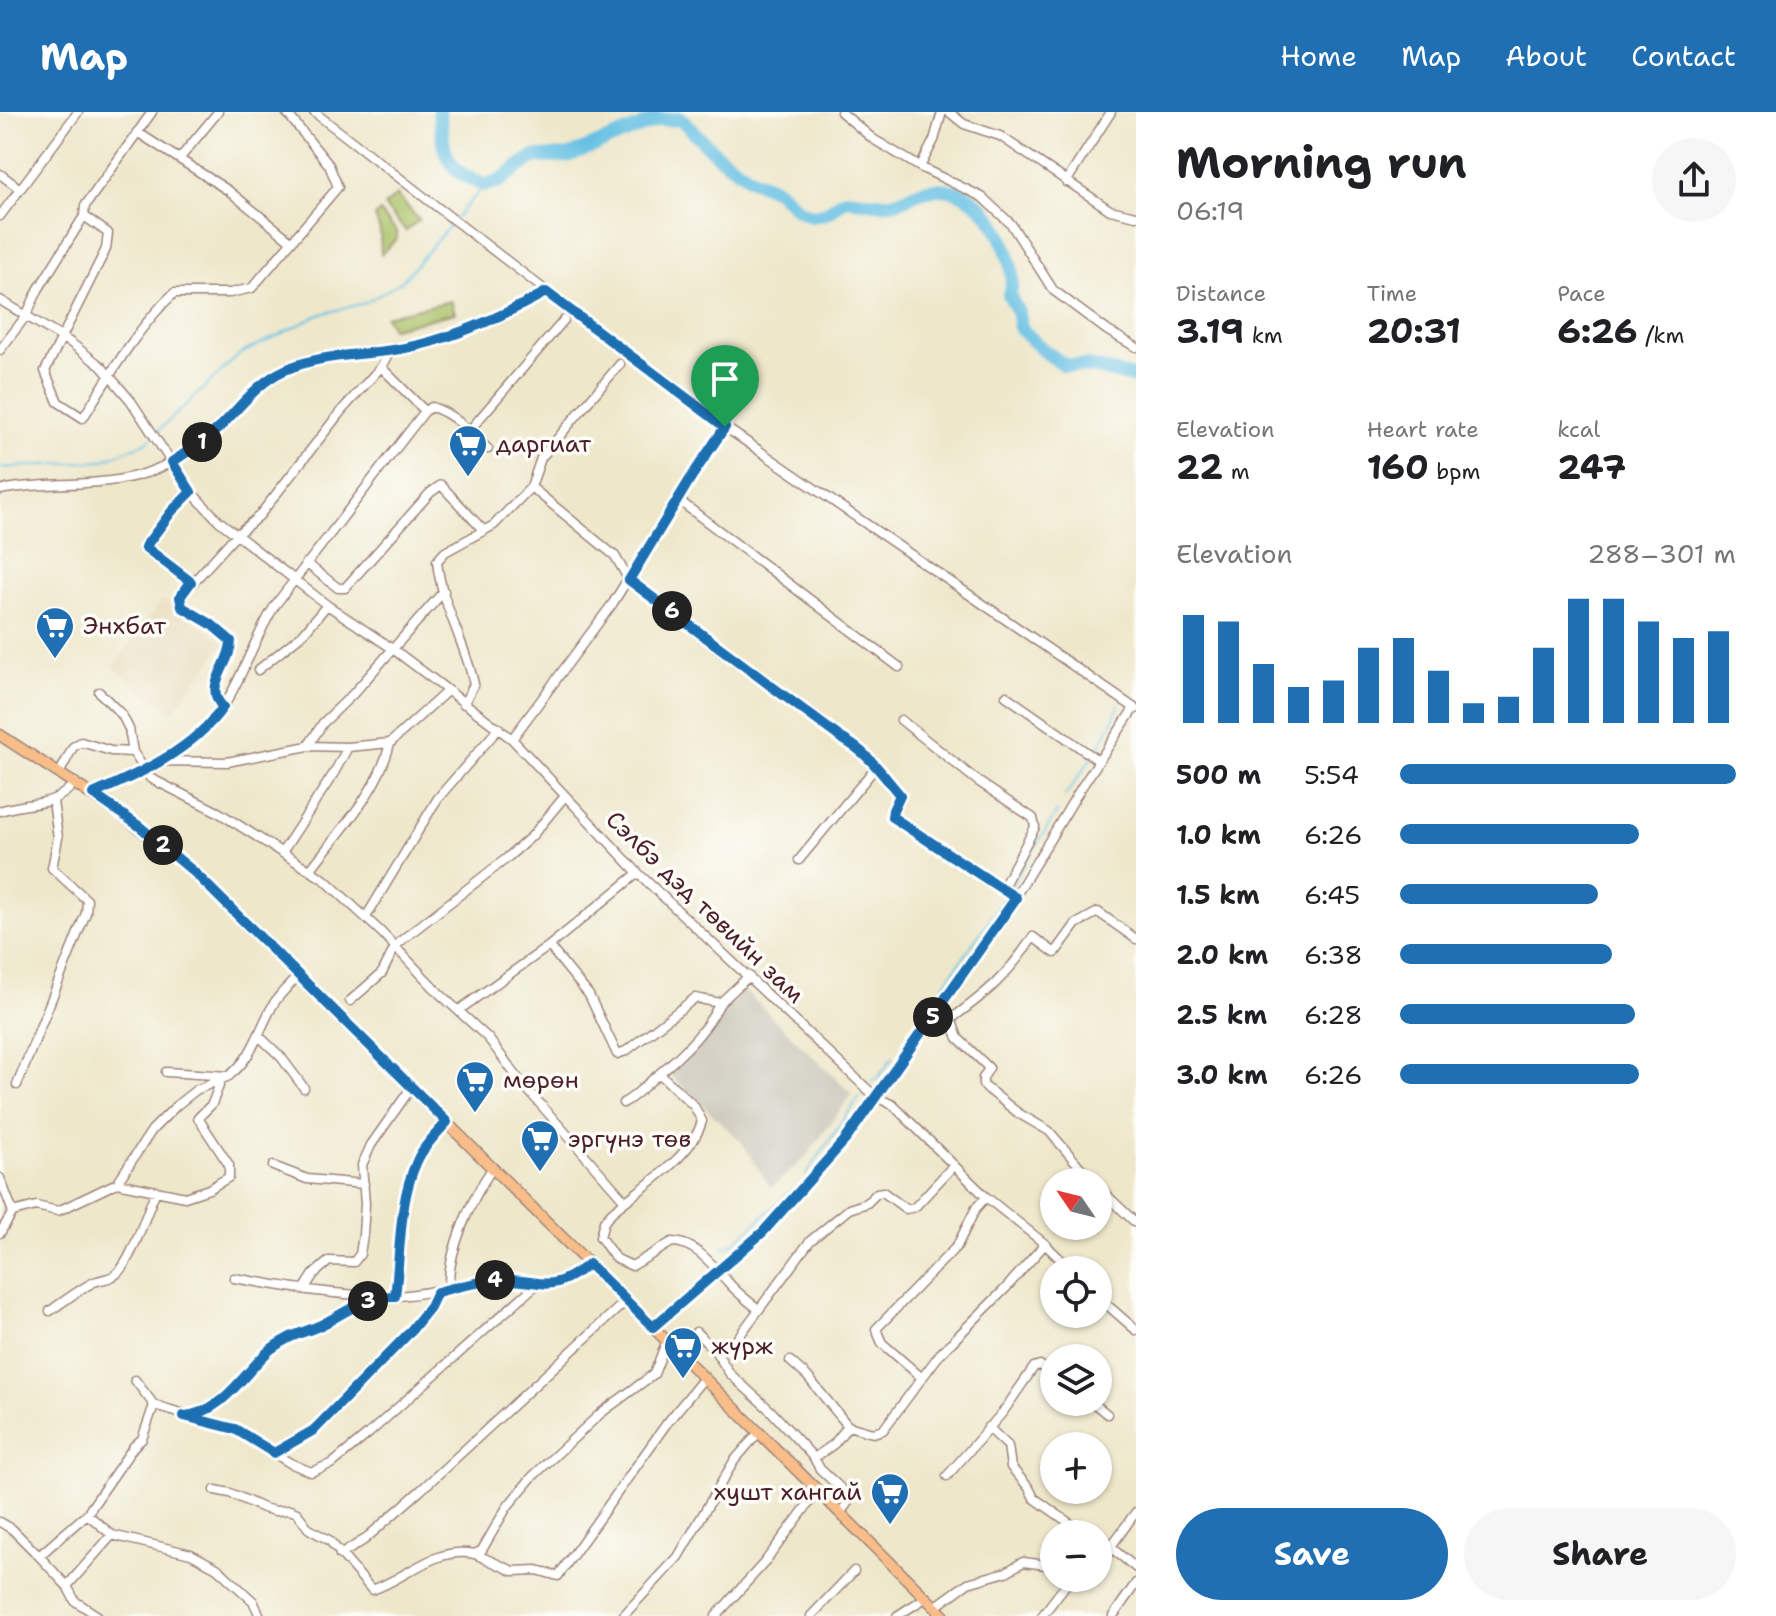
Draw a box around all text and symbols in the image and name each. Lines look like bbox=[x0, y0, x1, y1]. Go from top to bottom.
text: Map bbox=[40, 31, 128, 82]
text: Home bbox=[1280, 37, 1357, 75]
text: Map bbox=[1401, 37, 1461, 75]
text: About bbox=[1505, 37, 1587, 75]
text: Contact bbox=[1631, 37, 1736, 75]
text: Morning run bbox=[1176, 133, 1467, 192]
button: share bbox=[1652, 138, 1736, 222]
text: 06:19 bbox=[1176, 193, 1244, 228]
text: Distance bbox=[1176, 279, 1266, 308]
text: Time bbox=[1367, 279, 1417, 308]
text: Pace bbox=[1557, 279, 1606, 308]
text: 3.19 bbox=[1176, 308, 1244, 354]
text: 20:31 bbox=[1367, 308, 1461, 354]
text: 6:26 bbox=[1557, 308, 1638, 354]
text: km bbox=[1244, 321, 1283, 350]
text: /km bbox=[1638, 321, 1684, 350]
pin bbox=[691, 345, 759, 427]
icon: arrive bbox=[703, 357, 747, 401]
text: Elevation bbox=[1176, 415, 1274, 444]
text: Heart rate bbox=[1367, 415, 1479, 444]
text: kcal bbox=[1557, 415, 1600, 444]
pin: 1 bbox=[182, 422, 222, 462]
supermarket icon: даргиат bbox=[447, 423, 489, 478]
text: 1 bbox=[197, 427, 207, 456]
place label: даргиат bbox=[496, 428, 592, 460]
text: 22 bbox=[1176, 444, 1223, 490]
text: 160 bbox=[1367, 444, 1429, 490]
text: 247 bbox=[1557, 444, 1626, 490]
text: m bbox=[1223, 457, 1250, 486]
text: bpm bbox=[1429, 457, 1480, 486]
text: Elevation bbox=[1176, 536, 1292, 571]
text: 288–301 m bbox=[1587, 536, 1736, 571]
pin: 6 bbox=[652, 591, 692, 631]
text: 6 bbox=[664, 596, 680, 625]
supermarket icon: Энхбат bbox=[34, 605, 76, 660]
place label: Энхбат bbox=[83, 610, 167, 642]
text: 500 m bbox=[1176, 757, 1261, 792]
text: 5:54 bbox=[1304, 757, 1359, 792]
street label: Сэлбэ дэд төвийн зам bbox=[599, 804, 811, 1010]
text: 1.0 km bbox=[1176, 817, 1261, 852]
text: 6:26 bbox=[1304, 817, 1362, 852]
pin: 2 bbox=[143, 825, 183, 865]
text: 2 bbox=[155, 830, 171, 859]
text: 1.5 km bbox=[1176, 877, 1260, 912]
text: 6:45 bbox=[1304, 877, 1360, 912]
text: 2.0 km bbox=[1176, 937, 1268, 972]
text: 6:38 bbox=[1304, 937, 1363, 972]
pin: 5 bbox=[913, 997, 953, 1037]
text: 2.5 km bbox=[1176, 997, 1267, 1032]
text: 6:28 bbox=[1304, 997, 1363, 1032]
text: 5 bbox=[926, 1002, 940, 1031]
text: 3.0 km bbox=[1176, 1057, 1268, 1092]
text: 6:26 bbox=[1304, 1057, 1362, 1092]
supermarket icon: мөрөн bbox=[454, 1059, 496, 1114]
place label: мөрөн bbox=[503, 1064, 579, 1096]
supermarket icon: эргүнэ төв bbox=[519, 1118, 561, 1173]
place label: эргүнэ төв bbox=[568, 1123, 691, 1155]
north arrow bbox=[1040, 1168, 1112, 1240]
map controls bbox=[1040, 1168, 1112, 1592]
button: locate bbox=[1040, 1256, 1112, 1328]
pin: 4 bbox=[475, 1260, 515, 1300]
text: 4 bbox=[487, 1265, 503, 1294]
pin: 3 bbox=[348, 1281, 388, 1321]
text: 3 bbox=[360, 1286, 376, 1315]
supermarket icon: жүрж bbox=[662, 1325, 704, 1380]
place label: жүрж bbox=[711, 1330, 773, 1362]
button: layers bbox=[1040, 1344, 1112, 1416]
button: + bbox=[1040, 1432, 1112, 1504]
supermarket icon: хушт хангай bbox=[869, 1471, 911, 1526]
place label: хушт хангай bbox=[714, 1476, 862, 1508]
button: Save bbox=[1176, 1508, 1448, 1600]
button: Share bbox=[1464, 1508, 1736, 1600]
button: − bbox=[1040, 1520, 1112, 1592]

